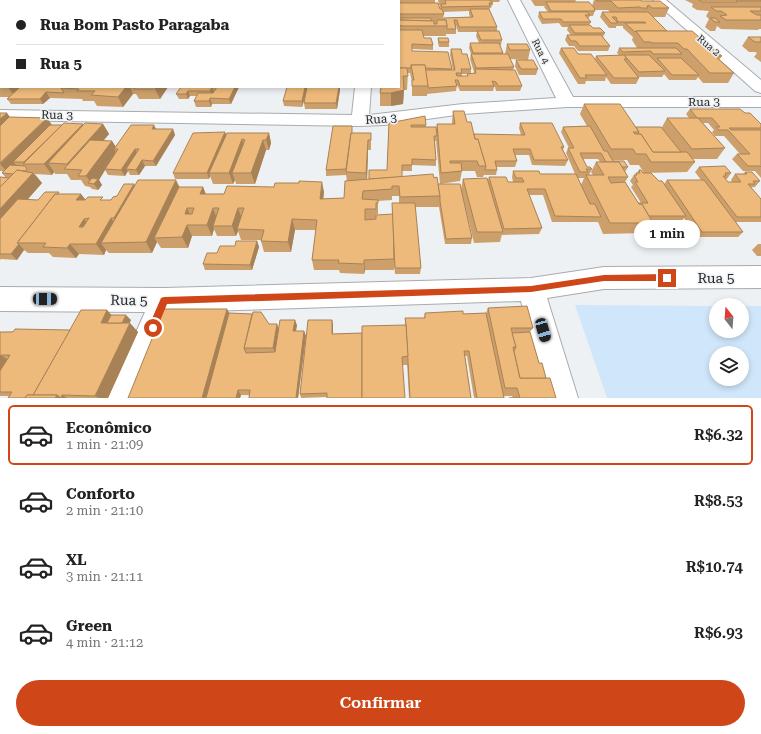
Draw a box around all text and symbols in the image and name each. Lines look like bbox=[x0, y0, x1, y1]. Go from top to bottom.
text: Rua Bom Pasto Paragaba bbox=[40, 16, 229, 34]
street label: Rua 2 bbox=[695, 33, 723, 58]
street label: Rua 4 bbox=[530, 37, 552, 66]
text: Rua 5 bbox=[40, 55, 82, 73]
street label: Rua 3 bbox=[688, 95, 720, 109]
street label: Rua 3 bbox=[41, 108, 73, 122]
street label: Rua 3 bbox=[365, 111, 398, 127]
callout: 1 min bbox=[634, 220, 700, 248]
text: 1 min bbox=[649, 226, 685, 241]
route end bbox=[658, 269, 676, 287]
street label: Rua 5 bbox=[697, 270, 735, 286]
street label: Rua 5 bbox=[110, 292, 148, 308]
car bbox=[33, 293, 57, 305]
north arrow bbox=[709, 298, 749, 338]
map controls bbox=[709, 298, 749, 386]
car bbox=[534, 317, 552, 343]
route start bbox=[144, 319, 162, 337]
button: layers bbox=[709, 346, 749, 386]
icon: car bbox=[18, 417, 54, 453]
text: Econômico bbox=[66, 419, 152, 437]
text: R$6.32 bbox=[694, 426, 743, 444]
text: 1 min · 21:09 bbox=[66, 437, 143, 452]
icon: car bbox=[18, 483, 54, 519]
text: Conforto bbox=[66, 485, 135, 503]
text: R$8.53 bbox=[694, 492, 743, 510]
text: 2 min · 21:10 bbox=[66, 503, 143, 518]
icon: car bbox=[18, 549, 54, 585]
text: XL bbox=[66, 551, 87, 569]
text: R$10.74 bbox=[686, 558, 743, 576]
text: 3 min · 21:11 bbox=[66, 569, 143, 584]
icon: car bbox=[18, 615, 54, 651]
text: Green bbox=[66, 617, 112, 635]
text: R$6.93 bbox=[694, 624, 743, 642]
text: 4 min · 21:12 bbox=[66, 635, 143, 650]
button: Confirmar bbox=[16, 680, 745, 726]

